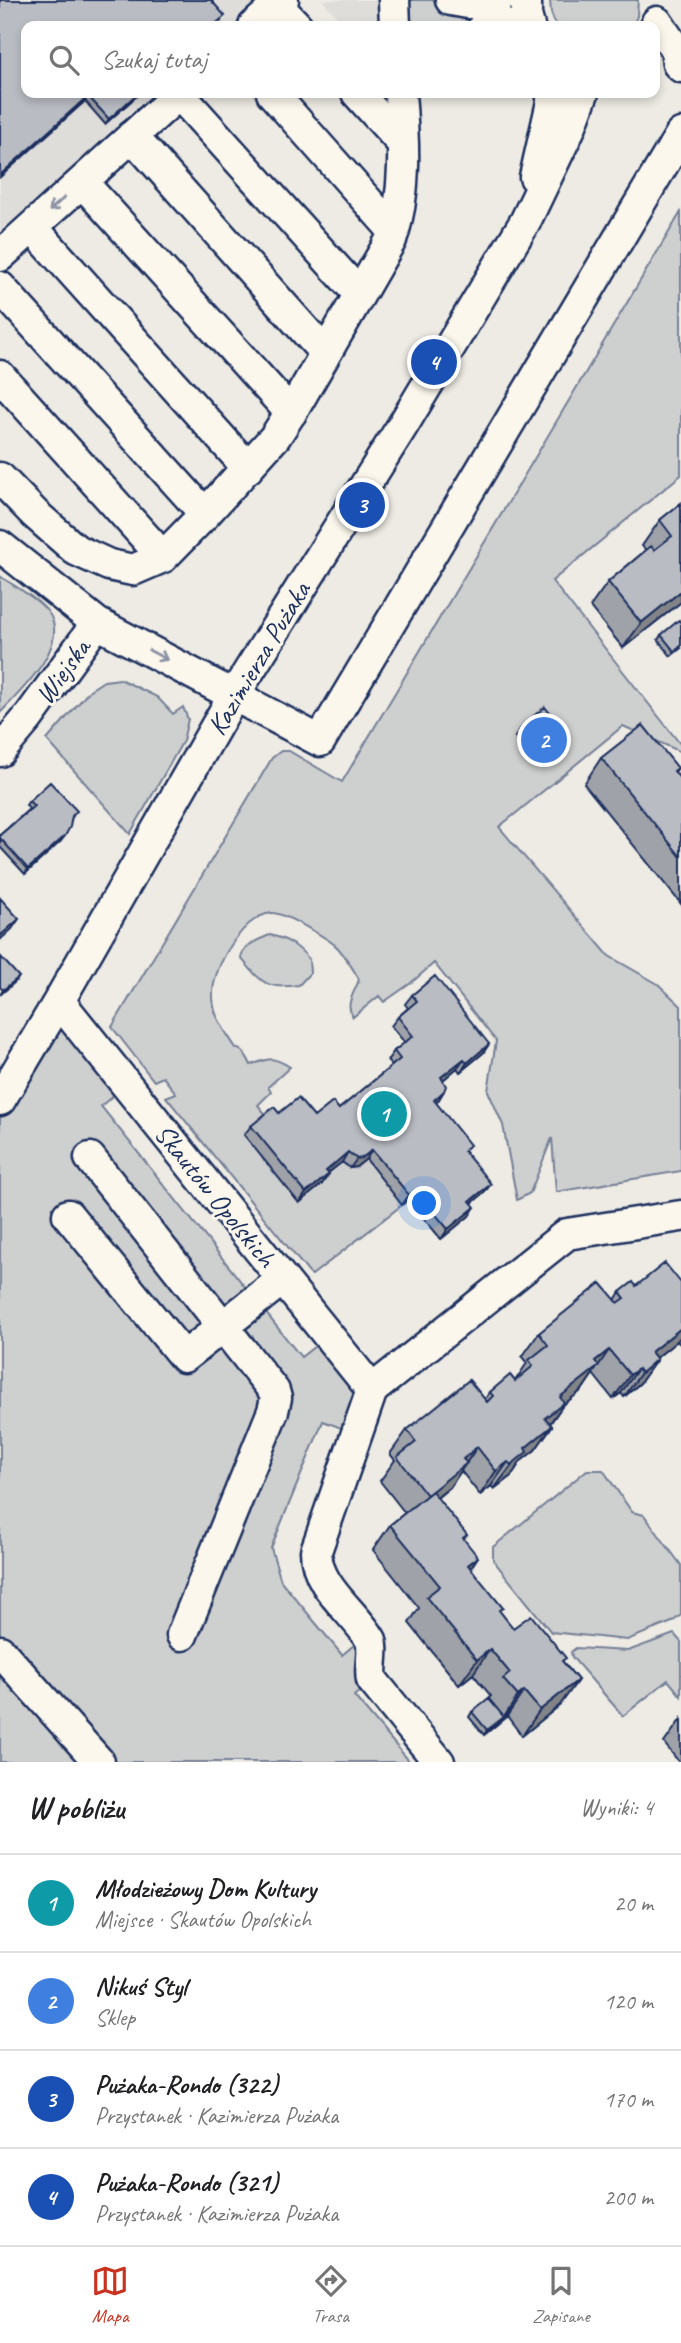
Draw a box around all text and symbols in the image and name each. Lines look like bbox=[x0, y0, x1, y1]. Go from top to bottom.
search box bbox=[21, 21, 660, 98]
icon: search bbox=[45, 41, 83, 79]
text: Szukaj tutaj bbox=[101, 43, 207, 76]
one-way arrow bbox=[49, 196, 66, 213]
pin: 4 bbox=[411, 336, 457, 388]
pin: 3 bbox=[339, 479, 385, 531]
street label: Kazimierza Pużaka bbox=[199, 574, 319, 741]
street label: Wiejska bbox=[27, 630, 99, 711]
one-way arrow bbox=[147, 649, 168, 663]
pin: 2 bbox=[521, 714, 567, 766]
pin: 1 bbox=[361, 1088, 407, 1140]
street label: Skautów Opolskich bbox=[147, 1116, 285, 1276]
your location bbox=[407, 1186, 441, 1220]
text: W pobliżu bbox=[28, 1789, 124, 1827]
text: Wyniki: 4 bbox=[580, 1793, 653, 1822]
text: Młodzieżowy Dom Kultury bbox=[95, 1872, 316, 1905]
text: 1 bbox=[46, 1889, 56, 1918]
text: 20 m bbox=[614, 1889, 653, 1918]
text: Miejsce · Skautów Opolskich bbox=[95, 1905, 311, 1934]
text: Nikuś Styl bbox=[95, 1970, 187, 2003]
text: 2 bbox=[46, 1987, 56, 2016]
text: 120 m bbox=[604, 1987, 653, 2016]
text: Sklep bbox=[95, 2003, 135, 2032]
text: Pużaka-Rondo (322) bbox=[95, 2068, 278, 2101]
text: 3 bbox=[46, 2085, 56, 2114]
text: 170 m bbox=[604, 2085, 653, 2114]
text: Przystanek · Kazimierza Pużaka bbox=[95, 2101, 338, 2130]
text: Pużaka-Rondo (321) bbox=[95, 2166, 278, 2199]
text: 4 bbox=[46, 2183, 56, 2212]
text: 200 m bbox=[604, 2183, 653, 2212]
text: Przystanek · Kazimierza Pużaka bbox=[95, 2199, 338, 2228]
tab: Mapa bbox=[91, 2262, 129, 2328]
tab: Trasa bbox=[312, 2262, 350, 2328]
tab: Zapisane bbox=[532, 2262, 590, 2328]

